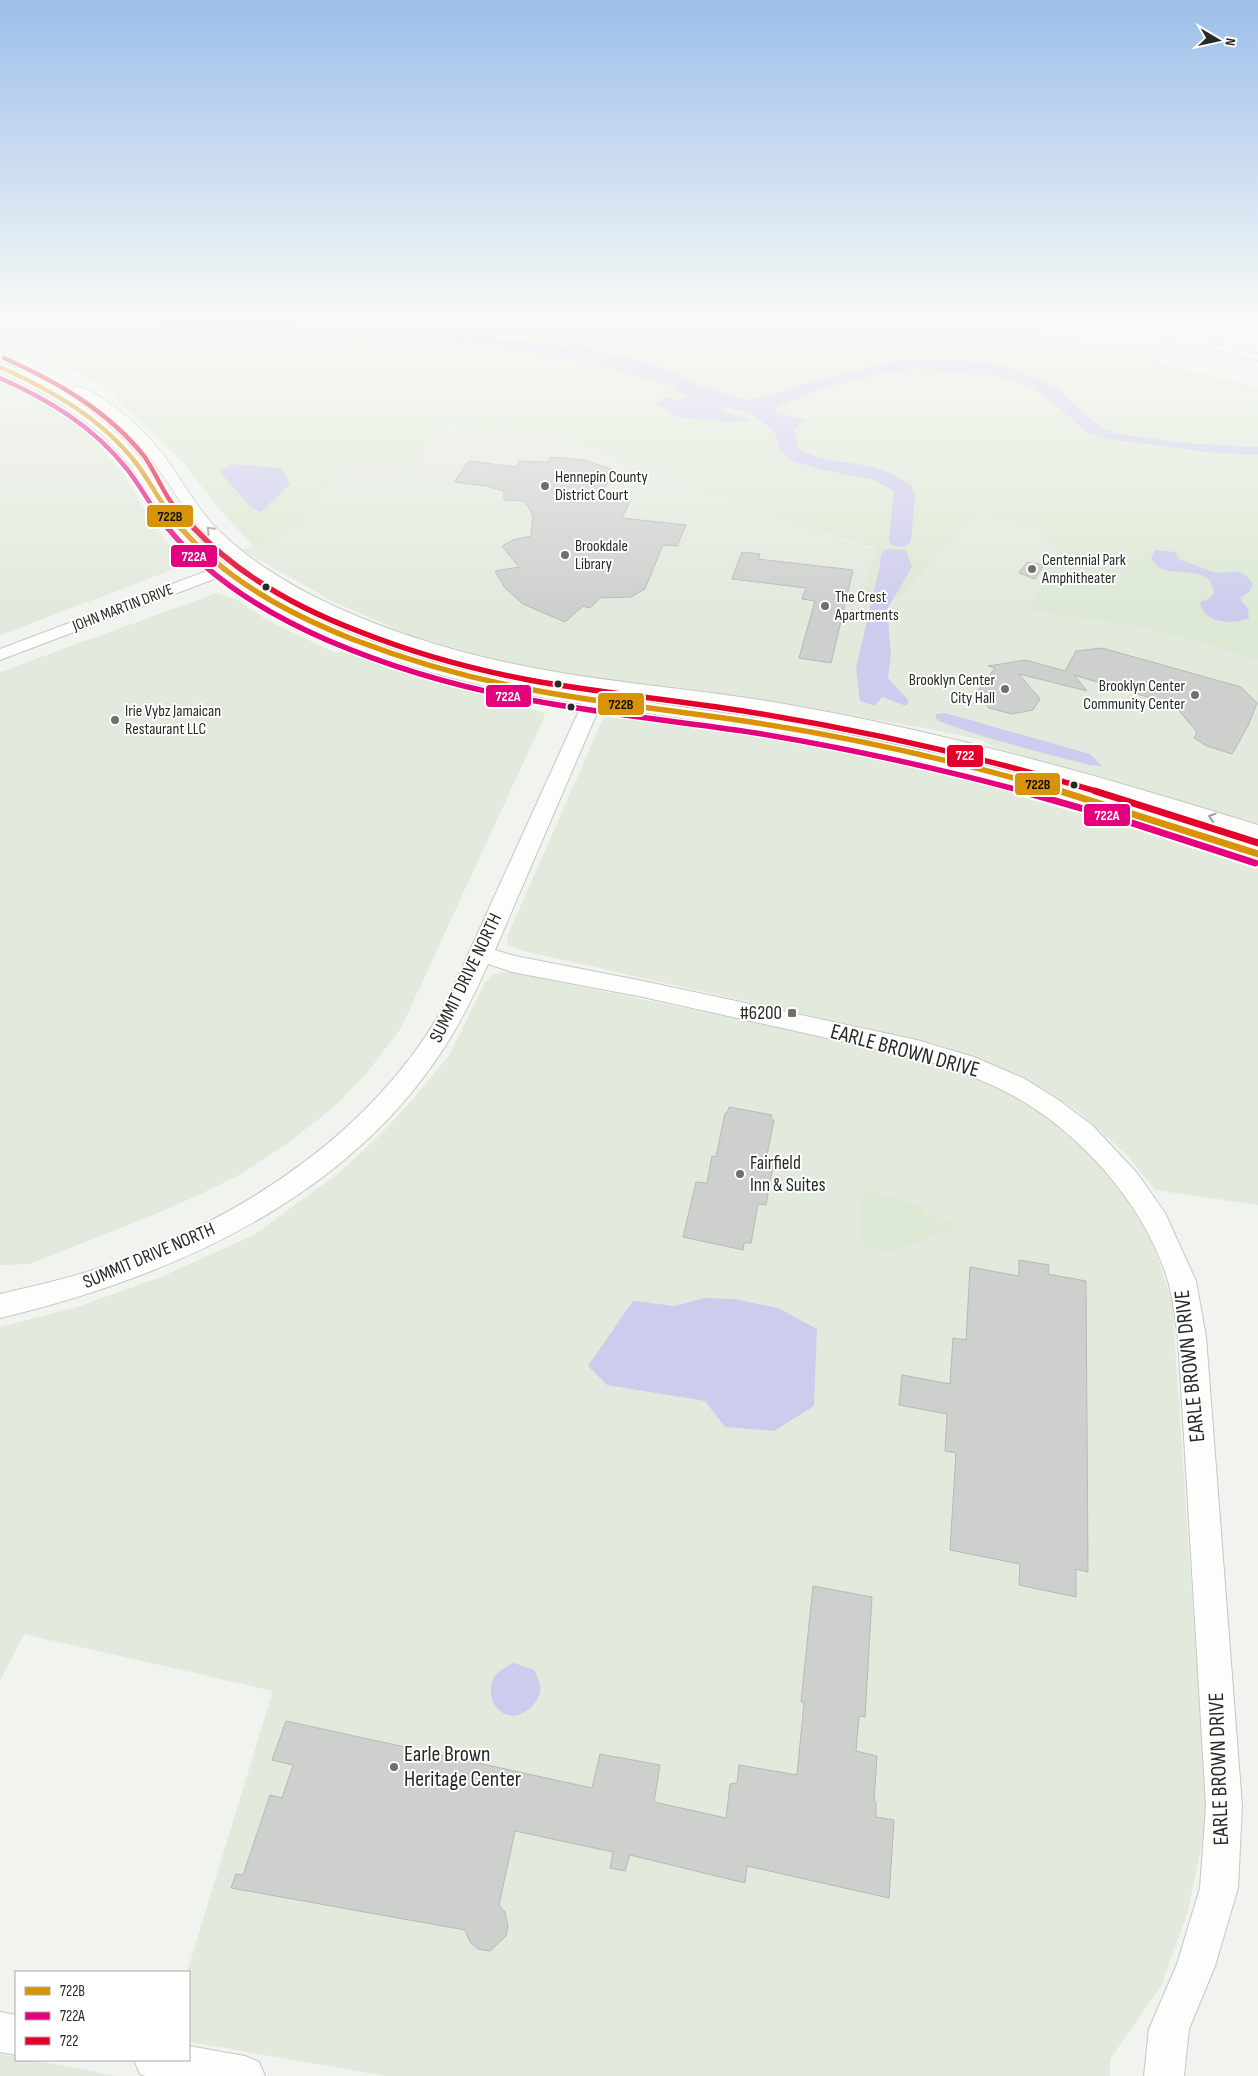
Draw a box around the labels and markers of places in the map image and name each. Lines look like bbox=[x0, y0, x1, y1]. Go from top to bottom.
place label: Hennepin County District Court bbox=[555, 468, 648, 505]
marker: Hennepin County District Court bbox=[539, 480, 551, 492]
place label: Brookdale Library bbox=[575, 537, 628, 574]
marker: Brookdale Library bbox=[559, 549, 571, 561]
place label: Centennial Park Amphitheater bbox=[1041, 551, 1126, 588]
marker: Centennial Park Amphitheater bbox=[1026, 563, 1038, 575]
unlabelled marker bbox=[261, 582, 271, 592]
place label: The Crest Apartments bbox=[834, 588, 899, 625]
marker: The Crest Apartments bbox=[819, 600, 831, 612]
place label: Brooklyn Center City Hall bbox=[909, 671, 995, 708]
place label: Brooklyn Center Community Center bbox=[1083, 677, 1185, 714]
unlabelled marker bbox=[553, 679, 563, 689]
marker: Brooklyn Center City Hall bbox=[999, 683, 1011, 695]
marker: Brooklyn Center Community Center bbox=[1189, 689, 1201, 701]
place label: Irie Vybz Jamaican Restaurant LLC bbox=[125, 702, 221, 739]
unlabelled marker bbox=[566, 702, 576, 712]
marker: Irie Vybz Jamaican Restaurant LLC bbox=[109, 714, 121, 726]
unlabelled marker bbox=[1069, 780, 1079, 790]
place label: #6200 bbox=[740, 1002, 782, 1025]
marker: #6200 bbox=[786, 1007, 798, 1019]
place label: Fairfield Inn & Suites bbox=[750, 1152, 826, 1197]
marker: Fairfield Inn & Suites bbox=[734, 1168, 746, 1180]
place label: Earle Brown Heritage Center bbox=[404, 1741, 521, 1793]
marker: Earle Brown Heritage Center bbox=[388, 1761, 400, 1773]

